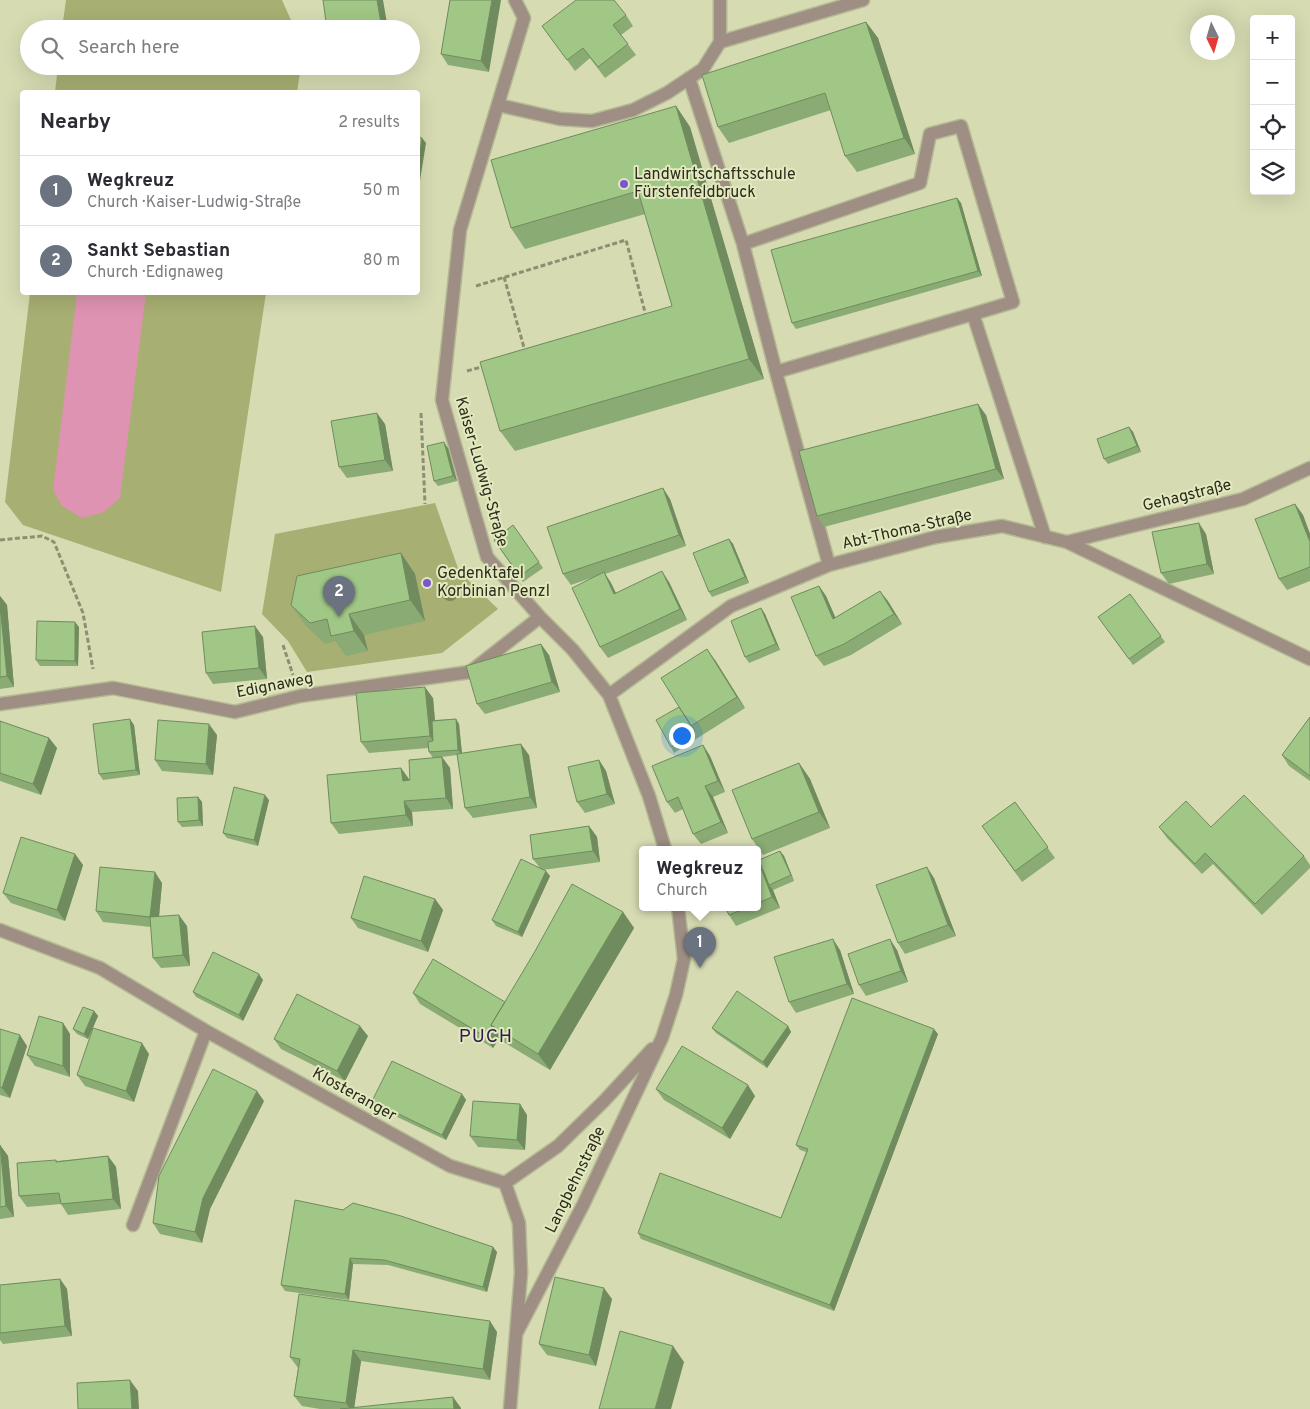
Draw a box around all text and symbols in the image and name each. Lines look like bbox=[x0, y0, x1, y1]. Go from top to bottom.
north arrow bbox=[1190, 15, 1235, 60]
map controls bbox=[1250, 15, 1295, 195]
button: + bbox=[1250, 15, 1295, 60]
search box bbox=[20, 20, 420, 75]
icon: search bbox=[38, 34, 66, 62]
text: Search here bbox=[78, 36, 180, 60]
button: − bbox=[1250, 60, 1295, 105]
button: locate bbox=[1250, 105, 1295, 150]
text: Nearby bbox=[40, 109, 111, 136]
text: 2 results bbox=[338, 113, 400, 133]
button: layers bbox=[1250, 150, 1295, 195]
place label: Landwirtschaftsschule Fürstenfeldbruck bbox=[634, 165, 796, 203]
text: Wegkreuz bbox=[87, 169, 174, 193]
marker: Landwirtschaftsschule Fürstenfeldbruck bbox=[618, 178, 630, 190]
text: 1 bbox=[53, 181, 59, 201]
text: 50 m bbox=[363, 181, 400, 201]
text: Church · Kaiser-Ludwig-Straße bbox=[87, 193, 301, 213]
text: Sankt Sebastian bbox=[87, 239, 230, 263]
text: 2 bbox=[51, 251, 61, 271]
text: 80 m bbox=[363, 251, 400, 271]
text: Church · Edignaweg bbox=[87, 263, 224, 283]
street label: Kaiser-Ludwig-Straße bbox=[450, 395, 512, 549]
street label: Gehagstraße bbox=[1140, 475, 1234, 517]
street label: Abt-Thoma-Straße bbox=[840, 505, 974, 555]
place label: Gedenktafel Korbinian Penzl bbox=[437, 564, 550, 602]
pin: 2 bbox=[323, 576, 355, 617]
marker: Gedenktafel Korbinian Penzl bbox=[421, 577, 433, 589]
street label: Edignaweg bbox=[235, 669, 315, 703]
your location bbox=[669, 723, 695, 749]
popup bbox=[639, 846, 761, 911]
text: Wegkreuz bbox=[656, 857, 744, 881]
text: Church bbox=[656, 881, 708, 901]
pin: 1 bbox=[684, 927, 716, 968]
district label: PUCH bbox=[459, 1025, 513, 1049]
street label: Klosteranger bbox=[308, 1064, 400, 1126]
street label: Langbehnstraße bbox=[541, 1123, 611, 1237]

